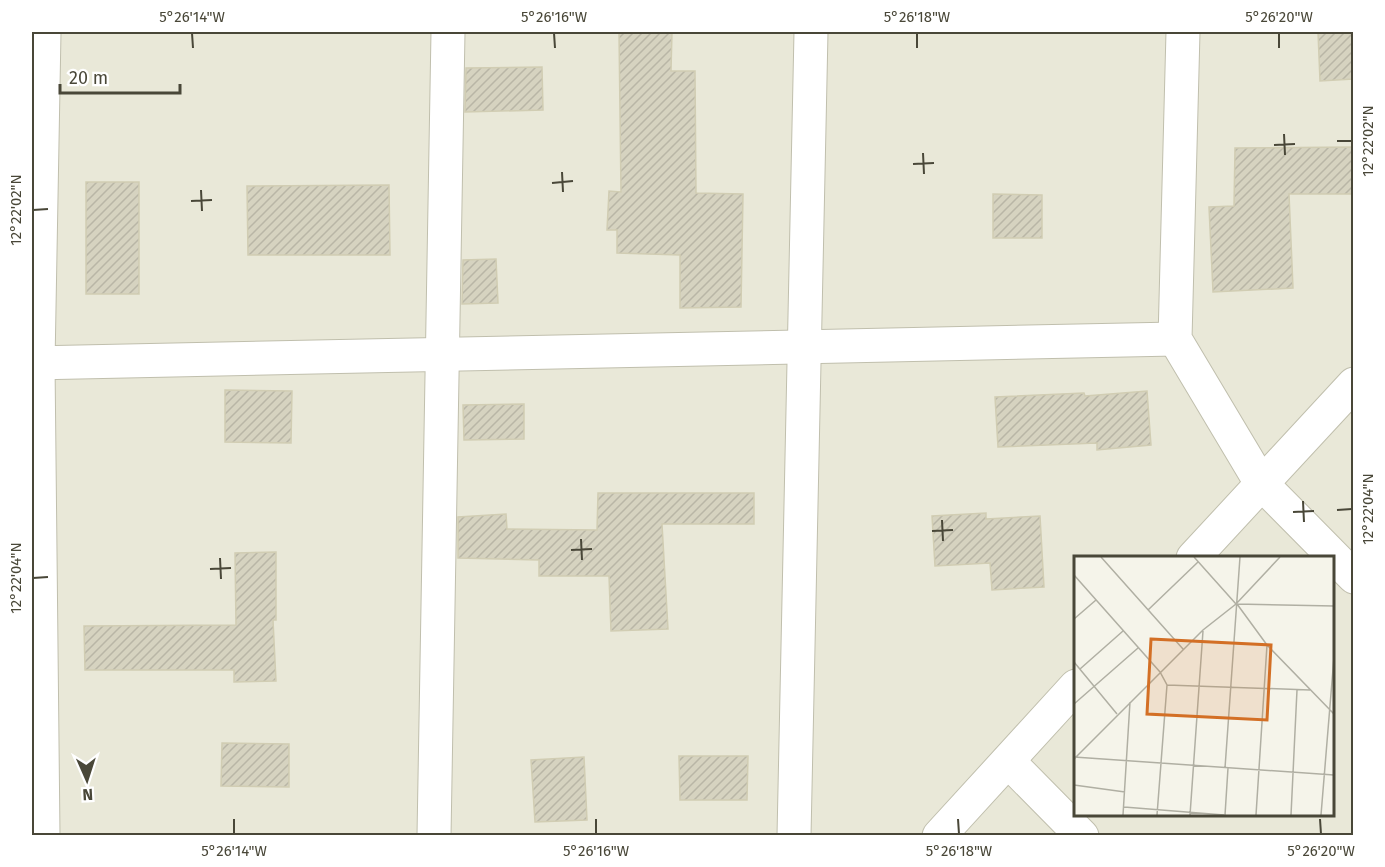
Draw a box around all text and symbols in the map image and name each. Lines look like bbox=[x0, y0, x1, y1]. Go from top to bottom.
text: 5°26'14"W bbox=[159, 8, 225, 26]
text: 5°26'16"W bbox=[521, 8, 588, 26]
text: 5°26'18"W bbox=[884, 8, 951, 26]
text: 5°26'20"W bbox=[1245, 8, 1313, 26]
scale bar bbox=[60, 57, 180, 95]
text: 20 m bbox=[69, 67, 108, 89]
text: 12°22'02"N bbox=[1359, 105, 1377, 177]
text: 12°22'02"N bbox=[7, 174, 25, 246]
text: 12°22'04"N bbox=[1359, 473, 1377, 545]
text: 12°22'04"N bbox=[7, 542, 25, 614]
inset map bbox=[1074, 556, 1334, 816]
north arrow bbox=[57, 750, 117, 810]
text: N bbox=[82, 785, 94, 804]
text: 5°26'14"W bbox=[201, 842, 267, 860]
text: 5°26'16"W bbox=[563, 842, 630, 860]
text: 5°26'18"W bbox=[926, 842, 993, 860]
text: 5°26'20"W bbox=[1287, 842, 1355, 860]

